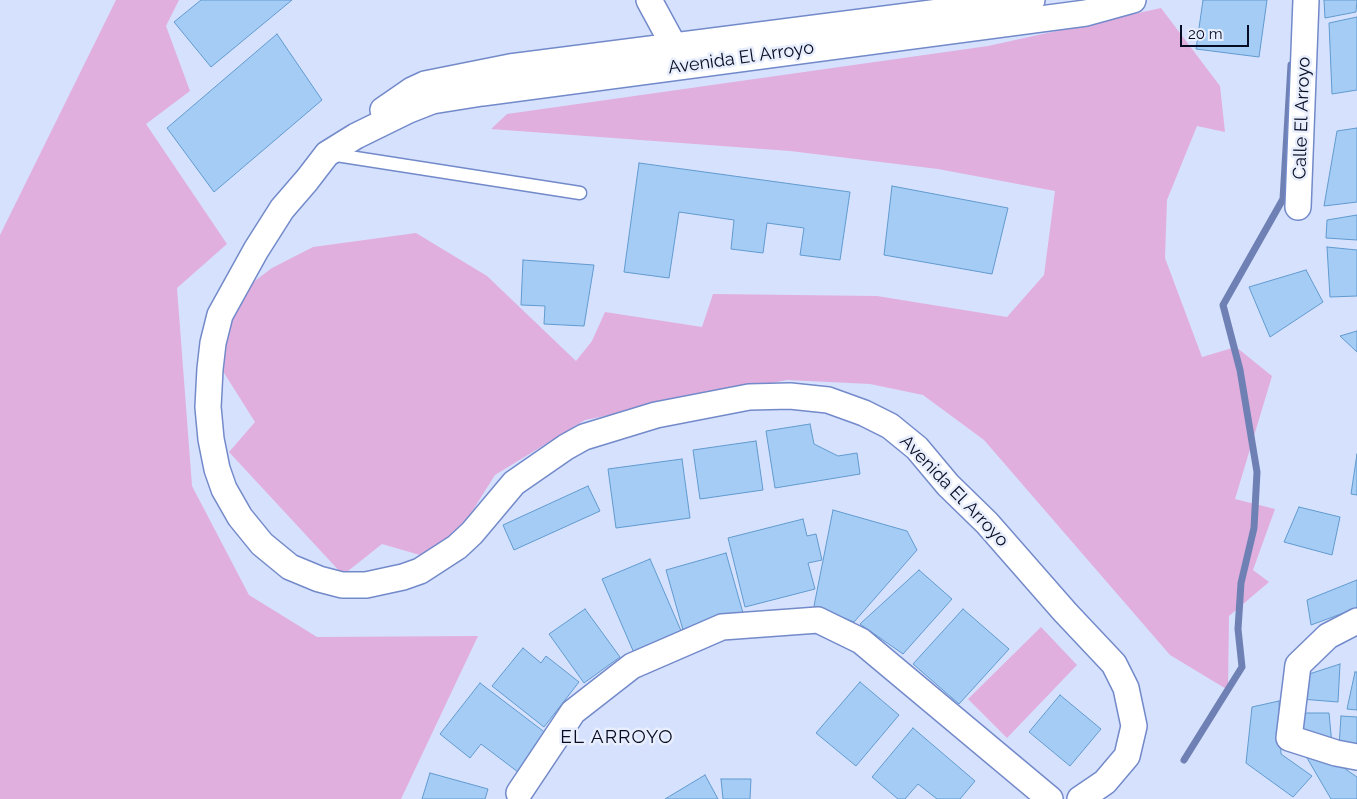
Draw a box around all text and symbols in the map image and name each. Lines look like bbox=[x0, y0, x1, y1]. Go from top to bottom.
scale bar bbox=[1182, 15, 1251, 47]
text: 20 m bbox=[1188, 25, 1223, 43]
street label: Avenida El Arroyo bbox=[667, 37, 815, 79]
street label: Calle El Arroyo bbox=[1289, 56, 1315, 180]
street label: Avenida El Arroyo bbox=[895, 431, 1013, 551]
district label: EL ARROYO bbox=[559, 726, 675, 748]

